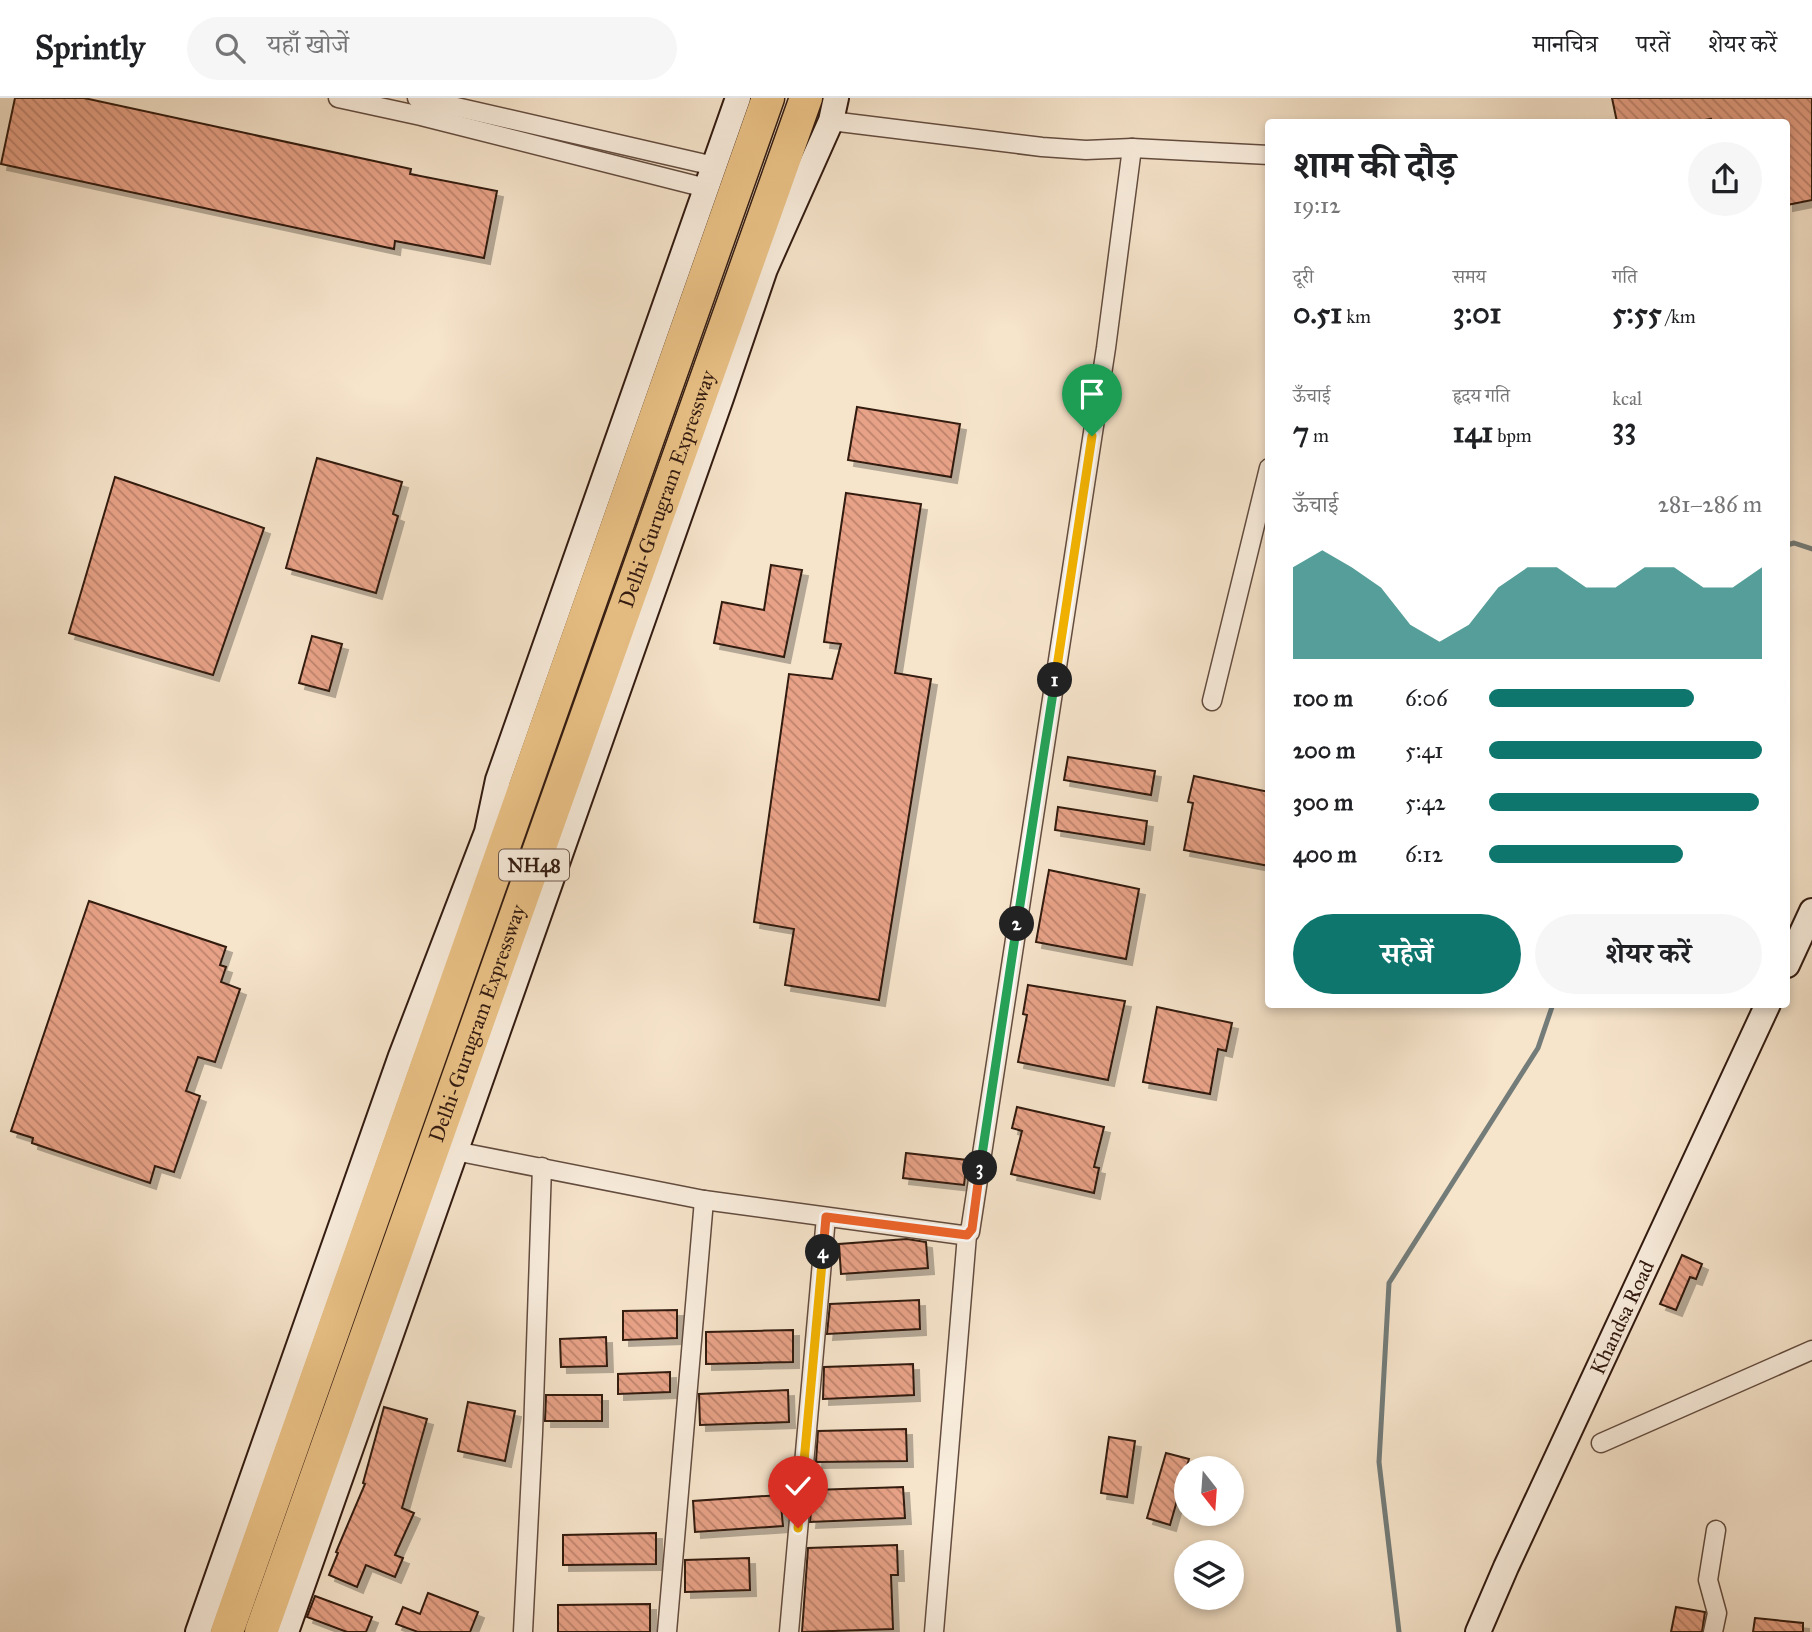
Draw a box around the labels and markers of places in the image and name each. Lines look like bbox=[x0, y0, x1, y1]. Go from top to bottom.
pin bbox=[1062, 364, 1122, 436]
pin: 1 bbox=[1038, 662, 1072, 698]
pin: 2 bbox=[1000, 906, 1034, 942]
pin: 3 bbox=[962, 1150, 998, 1186]
pin: 4 bbox=[806, 1234, 840, 1270]
pin bbox=[768, 1456, 828, 1528]

